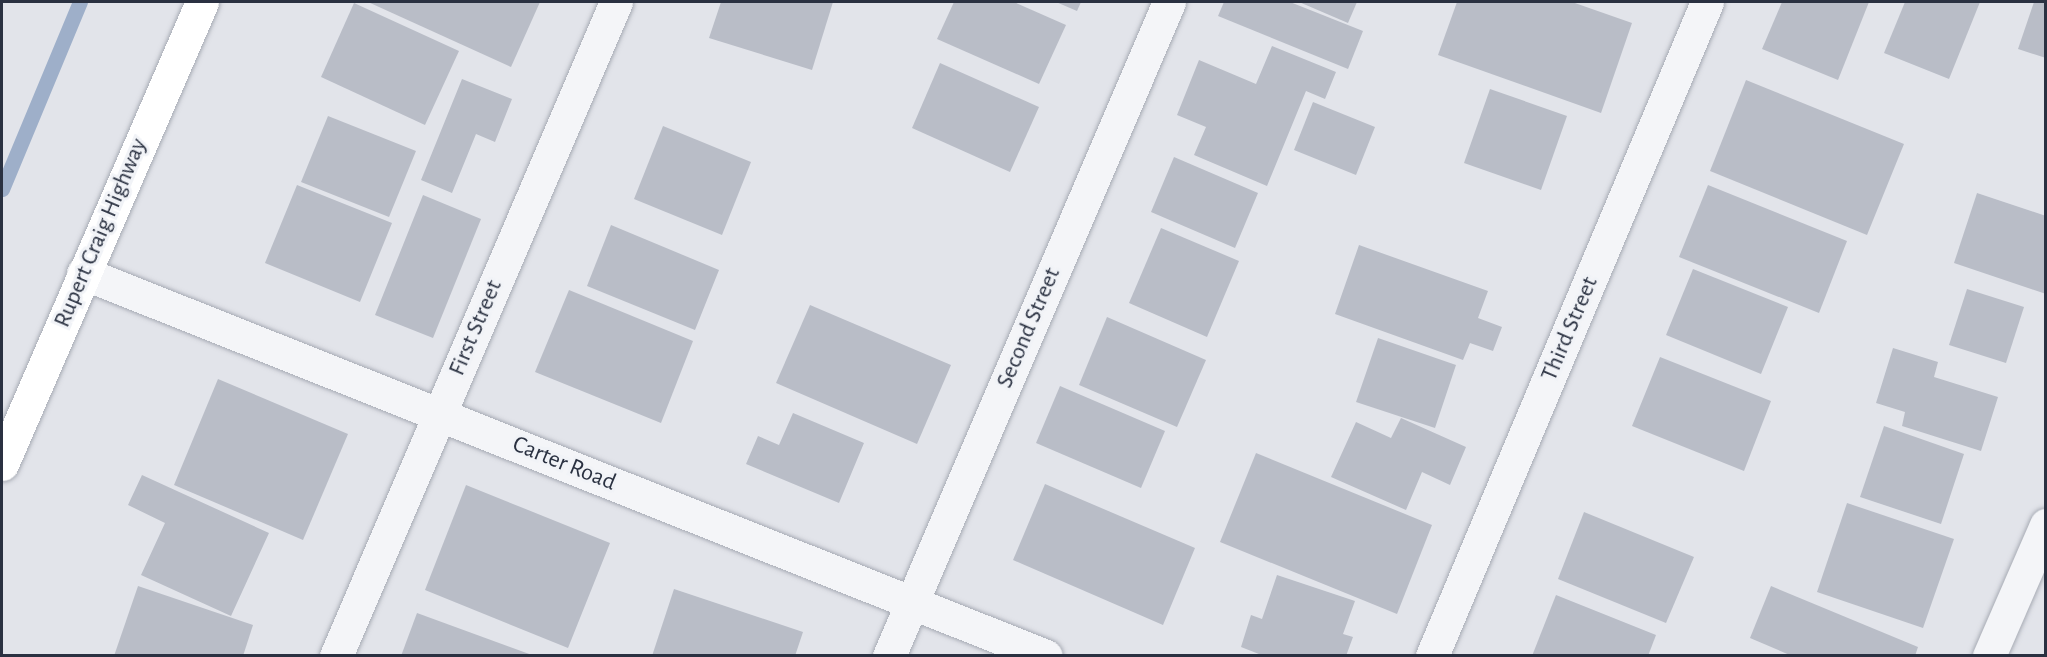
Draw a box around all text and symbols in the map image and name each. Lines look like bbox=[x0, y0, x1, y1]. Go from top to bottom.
street label: Rupert Craig Highway bbox=[48, 134, 154, 332]
street label: Second Street bbox=[991, 263, 1067, 393]
street label: Third Street bbox=[1535, 273, 1605, 385]
street label: First Street bbox=[443, 276, 509, 380]
street label: Carter Road bbox=[508, 430, 620, 498]

